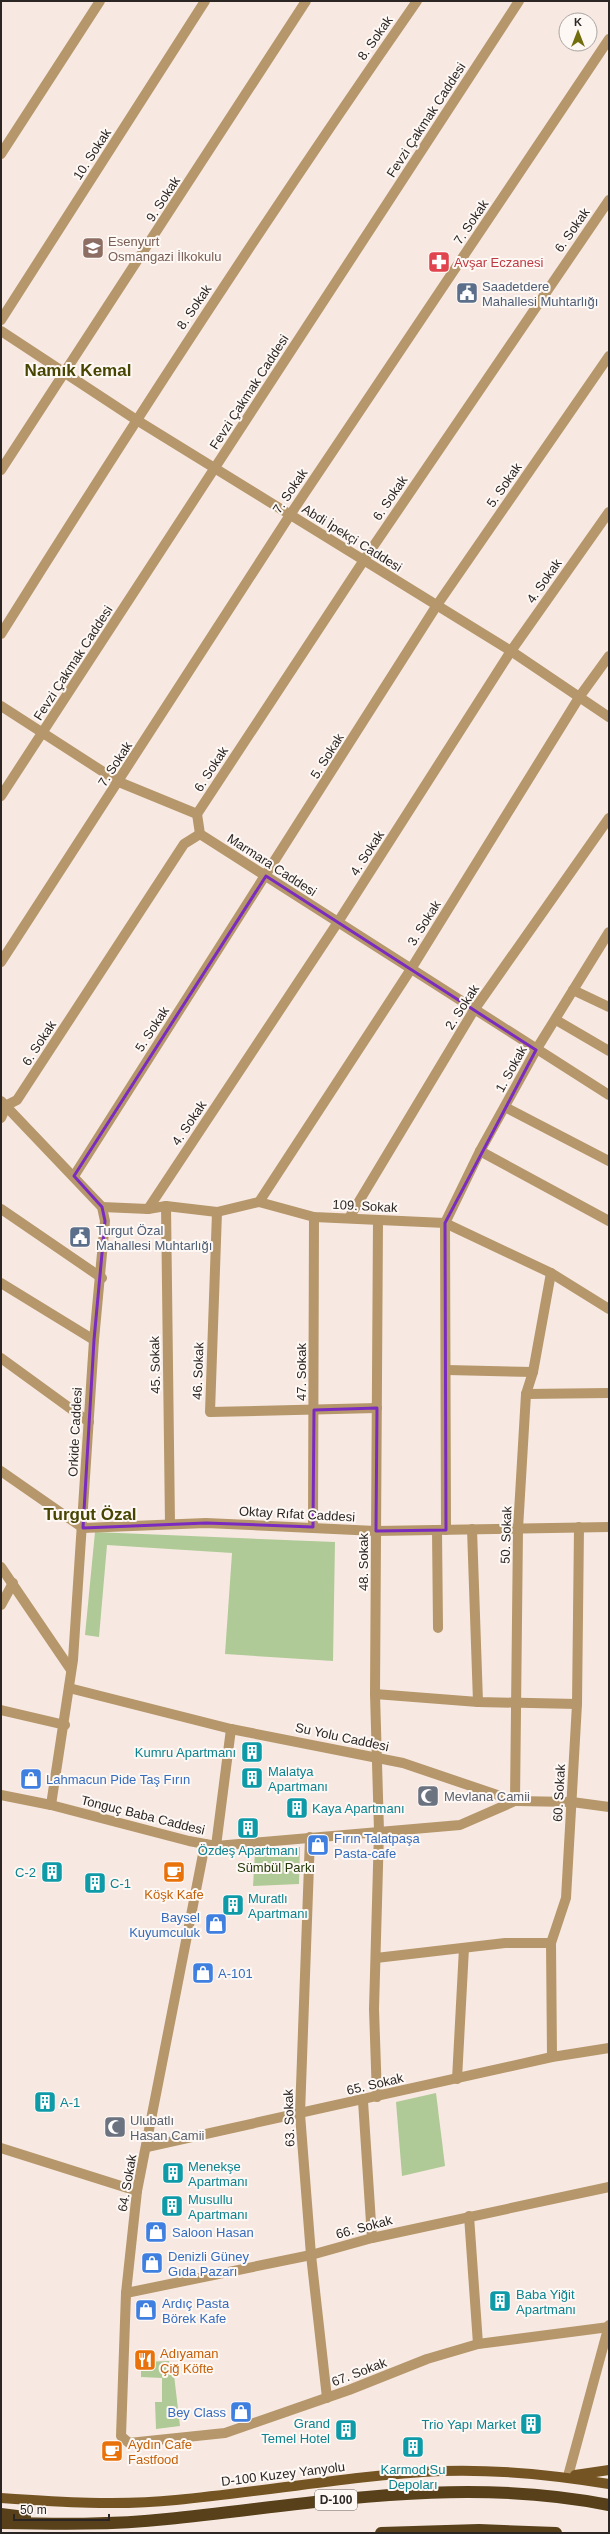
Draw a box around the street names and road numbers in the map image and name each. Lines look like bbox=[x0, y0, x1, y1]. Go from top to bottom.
street label: 8. Sokak bbox=[354, 13, 396, 63]
street label: Fevzi Çakmak Caddesi bbox=[383, 60, 469, 180]
street label: 10. Sokak bbox=[70, 125, 114, 182]
street label: 9. Sokak bbox=[143, 173, 183, 224]
street label: 7. Sokak bbox=[451, 196, 492, 247]
street label: 6. Sokak bbox=[551, 205, 593, 255]
street label: 8. Sokak bbox=[174, 281, 215, 332]
street label: Fevzi Çakmak Caddesi bbox=[206, 332, 292, 452]
street label: 5. Sokak bbox=[483, 460, 525, 510]
street label: 7. Sokak bbox=[270, 465, 311, 516]
street label: 6. Sokak bbox=[370, 472, 411, 523]
street label: Abdi İpekçi Caddesi bbox=[299, 501, 405, 575]
street label: 4. Sokak bbox=[523, 556, 565, 606]
street label: Fevzi Çakmak Caddesi bbox=[30, 603, 116, 723]
street label: 5. Sokak bbox=[307, 730, 347, 781]
street label: 7. Sokak bbox=[95, 738, 135, 789]
street label: 6. Sokak bbox=[191, 743, 231, 794]
street label: 4. Sokak bbox=[347, 827, 387, 878]
street label: Marmara Caddesi bbox=[225, 831, 319, 899]
street label: 3. Sokak bbox=[404, 897, 444, 948]
street label: 2. Sokak bbox=[442, 981, 482, 1032]
street label: 5. Sokak bbox=[132, 1003, 172, 1054]
street label: 6. Sokak bbox=[19, 1017, 59, 1068]
street label: 1. Sokak bbox=[492, 1043, 530, 1095]
street label: 4. Sokak bbox=[169, 1097, 210, 1148]
street label: 109. Sokak bbox=[332, 1197, 398, 1215]
street label: 45. Sokak bbox=[147, 1335, 163, 1394]
street label: 46. Sokak bbox=[189, 1341, 207, 1400]
street label: 47. Sokak bbox=[294, 1343, 309, 1401]
street label: Orkide Caddesi bbox=[65, 1387, 85, 1477]
street label: Oktay Rıfat Caddesi bbox=[239, 1503, 356, 1525]
street label: 50. Sokak bbox=[497, 1505, 515, 1564]
street label: 48. Sokak bbox=[356, 1533, 371, 1591]
street label: Su Yolu Caddesi bbox=[294, 1720, 390, 1754]
street label: 60. Sokak bbox=[550, 1763, 568, 1822]
street label: Tonguç Baba Caddesi bbox=[79, 1792, 207, 1838]
street label: 65. Sokak bbox=[345, 2070, 405, 2098]
street label: 63. Sokak bbox=[280, 2088, 298, 2147]
street label: 64. Sokak bbox=[115, 2153, 139, 2213]
street label: 66. Sokak bbox=[334, 2212, 394, 2242]
street label: 67. Sokak bbox=[329, 2354, 389, 2389]
street label: D-100 Kuzey Yanyolu bbox=[220, 2459, 346, 2489]
road number: D-100 bbox=[315, 2490, 357, 2510]

